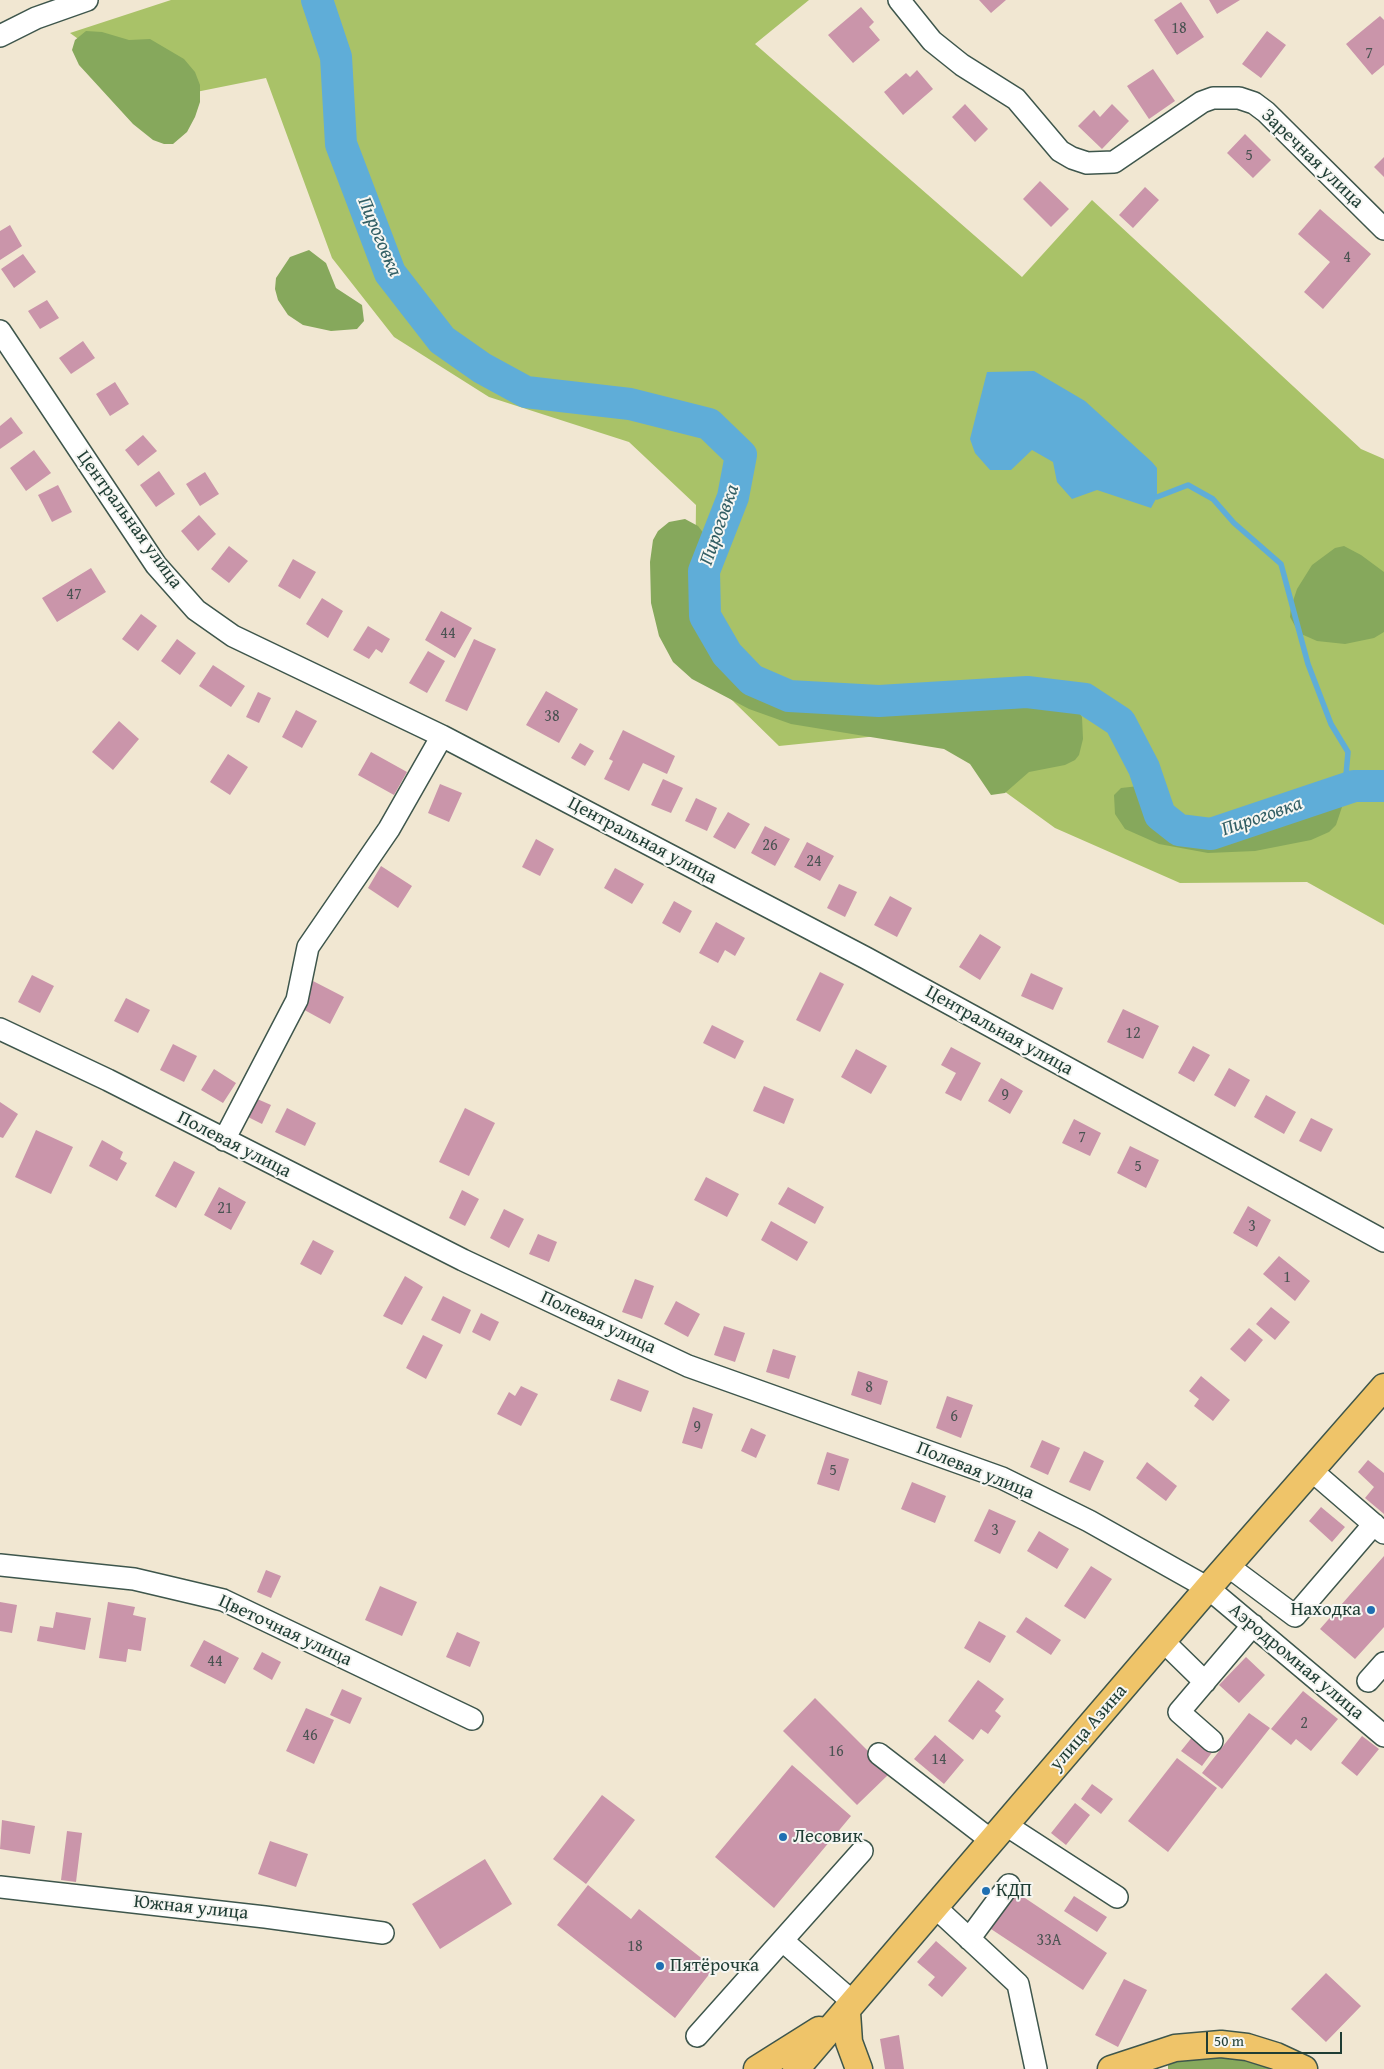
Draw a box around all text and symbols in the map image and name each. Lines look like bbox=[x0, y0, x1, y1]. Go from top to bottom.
house number: 18 bbox=[1171, 19, 1187, 39]
house number: 7 bbox=[1365, 44, 1373, 64]
street label: Заречная улица bbox=[1256, 104, 1368, 214]
house number: 5 bbox=[1245, 146, 1253, 166]
water label: Пироговка bbox=[352, 194, 406, 280]
house number: 4 bbox=[1343, 248, 1351, 268]
street label: Центральная улица bbox=[71, 446, 187, 594]
water label: Пироговка bbox=[695, 481, 745, 569]
house number: 47 bbox=[66, 585, 82, 605]
house number: 44 bbox=[440, 624, 456, 644]
house number: 38 bbox=[544, 707, 560, 727]
street label: Центральная улица bbox=[564, 792, 720, 890]
water label: Пироговка bbox=[1218, 792, 1306, 842]
house number: 26 bbox=[762, 836, 778, 856]
house number: 24 bbox=[806, 852, 822, 872]
street label: Центральная улица bbox=[921, 981, 1077, 1081]
house number: 12 bbox=[1125, 1024, 1141, 1044]
house number: 9 bbox=[1001, 1086, 1009, 1106]
street label: Полевая улица bbox=[173, 1107, 295, 1183]
house number: 7 bbox=[1078, 1128, 1086, 1148]
house number: 5 bbox=[1134, 1157, 1142, 1177]
house number: 21 bbox=[217, 1199, 233, 1219]
house number: 3 bbox=[1248, 1217, 1256, 1237]
house number: 1 bbox=[1283, 1268, 1291, 1288]
street label: Полевая улица bbox=[537, 1286, 659, 1360]
house number: 8 bbox=[865, 1378, 873, 1398]
house number: 6 bbox=[950, 1407, 958, 1427]
house number: 9 bbox=[693, 1418, 701, 1438]
street label: Полевая улица bbox=[913, 1437, 1037, 1505]
house number: 5 bbox=[829, 1461, 837, 1481]
house number: 3 bbox=[991, 1521, 999, 1541]
street label: Цветочная улица bbox=[215, 1590, 355, 1672]
street label: Аэродромная улица bbox=[1224, 1599, 1368, 1725]
place label: Находка bbox=[1291, 1599, 1361, 1621]
marker: Находка bbox=[1365, 1604, 1377, 1616]
house number: 44 bbox=[207, 1652, 223, 1672]
street label: улица Азина bbox=[1045, 1680, 1133, 1776]
house number: 2 bbox=[1300, 1714, 1308, 1734]
house number: 46 bbox=[302, 1726, 318, 1746]
house number: 16 bbox=[828, 1742, 844, 1762]
house number: 14 bbox=[931, 1750, 947, 1770]
place label: Лесовик bbox=[793, 1826, 863, 1848]
marker: Лесовик bbox=[777, 1831, 789, 1843]
place label: КДП bbox=[996, 1880, 1032, 1902]
marker: КДП bbox=[980, 1885, 992, 1897]
street label: Южная улица bbox=[132, 1891, 250, 1925]
house number: 33А bbox=[1036, 1931, 1062, 1951]
house number: 18 bbox=[627, 1937, 643, 1957]
place label: Пятёрочка bbox=[670, 1955, 759, 1977]
marker: Пятёрочка bbox=[654, 1960, 666, 1972]
scale bar bbox=[1209, 2022, 1345, 2054]
text: 50 m bbox=[1214, 2030, 1244, 2051]

